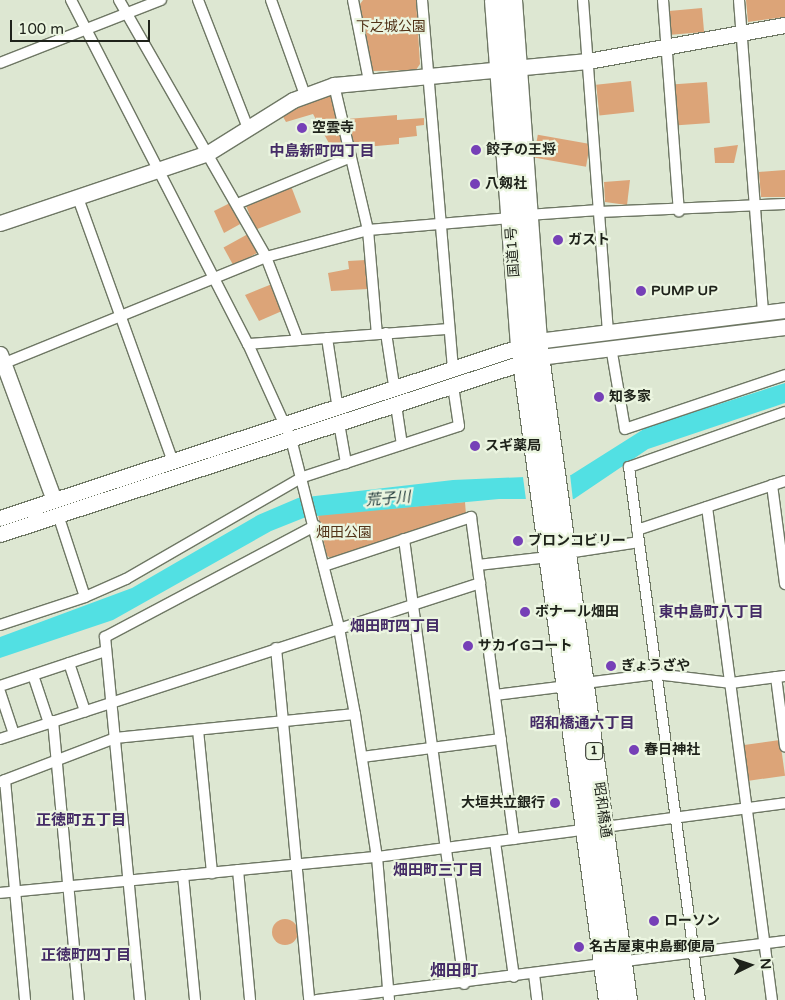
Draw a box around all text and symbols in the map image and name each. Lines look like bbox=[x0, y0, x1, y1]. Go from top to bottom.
scale bar bbox=[12, 10, 152, 42]
park label: 下之城公園 bbox=[356, 19, 426, 35]
text: 100 m bbox=[18, 20, 64, 38]
place label: 空雲寺 bbox=[312, 120, 354, 136]
marker: 空雲寺 bbox=[296, 122, 308, 134]
place label: 餃子の王将 bbox=[486, 142, 556, 158]
district label: 中島新町四丁目 bbox=[270, 143, 374, 161]
marker: 餃子の王将 bbox=[470, 144, 482, 156]
place label: 八剱社 bbox=[485, 176, 527, 192]
marker: 八剱社 bbox=[469, 178, 481, 190]
street label: 国道1号 bbox=[503, 226, 523, 278]
place label: ガスト bbox=[568, 232, 610, 248]
marker: ガスト bbox=[552, 234, 564, 246]
place label: PUMP UP bbox=[651, 283, 718, 299]
marker: PUMP UP bbox=[635, 285, 647, 297]
place label: 知多家 bbox=[609, 389, 651, 405]
marker: 知多家 bbox=[593, 391, 605, 403]
place label: スギ薬局 bbox=[485, 438, 541, 454]
marker: スギ薬局 bbox=[469, 440, 481, 452]
water label: 荒子川 bbox=[365, 488, 411, 510]
park label: 畑田公園 bbox=[316, 525, 372, 541]
place label: ブロンコビリー bbox=[528, 533, 626, 549]
marker: ブロンコビリー bbox=[512, 535, 524, 547]
place label: ボナール畑田 bbox=[535, 604, 619, 620]
district label: 東中島町八丁目 bbox=[659, 604, 763, 622]
marker: ボナール畑田 bbox=[519, 606, 531, 618]
district label: 畑田町四丁目 bbox=[350, 618, 440, 636]
place label: サカイGコート bbox=[478, 638, 573, 654]
marker: サカイGコート bbox=[462, 640, 474, 652]
place label: ぎょうざや bbox=[621, 658, 691, 674]
marker: ぎょうざや bbox=[605, 660, 617, 672]
district label: 昭和橋通六丁目 bbox=[530, 715, 634, 733]
road number: 1 bbox=[584, 741, 604, 760]
place label: 春日神社 bbox=[644, 742, 700, 758]
marker: 春日神社 bbox=[628, 744, 640, 756]
street label: 昭和橋通 bbox=[590, 781, 614, 839]
place label: 大垣共立銀行 bbox=[461, 795, 545, 811]
marker: 大垣共立銀行 bbox=[549, 797, 561, 809]
district label: 正徳町五丁目 bbox=[36, 812, 126, 830]
district label: 畑田町三丁目 bbox=[393, 862, 483, 880]
place label: ローソン bbox=[664, 913, 720, 929]
marker: ローソン bbox=[648, 915, 660, 927]
place label: 名古屋東中島郵便局 bbox=[589, 939, 715, 955]
north arrow bbox=[725, 940, 775, 990]
marker: 名古屋東中島郵便局 bbox=[573, 941, 585, 953]
district label: 正徳町四丁目 bbox=[41, 947, 131, 965]
text: N bbox=[757, 958, 774, 970]
district label: 畑田町 bbox=[430, 961, 478, 981]

